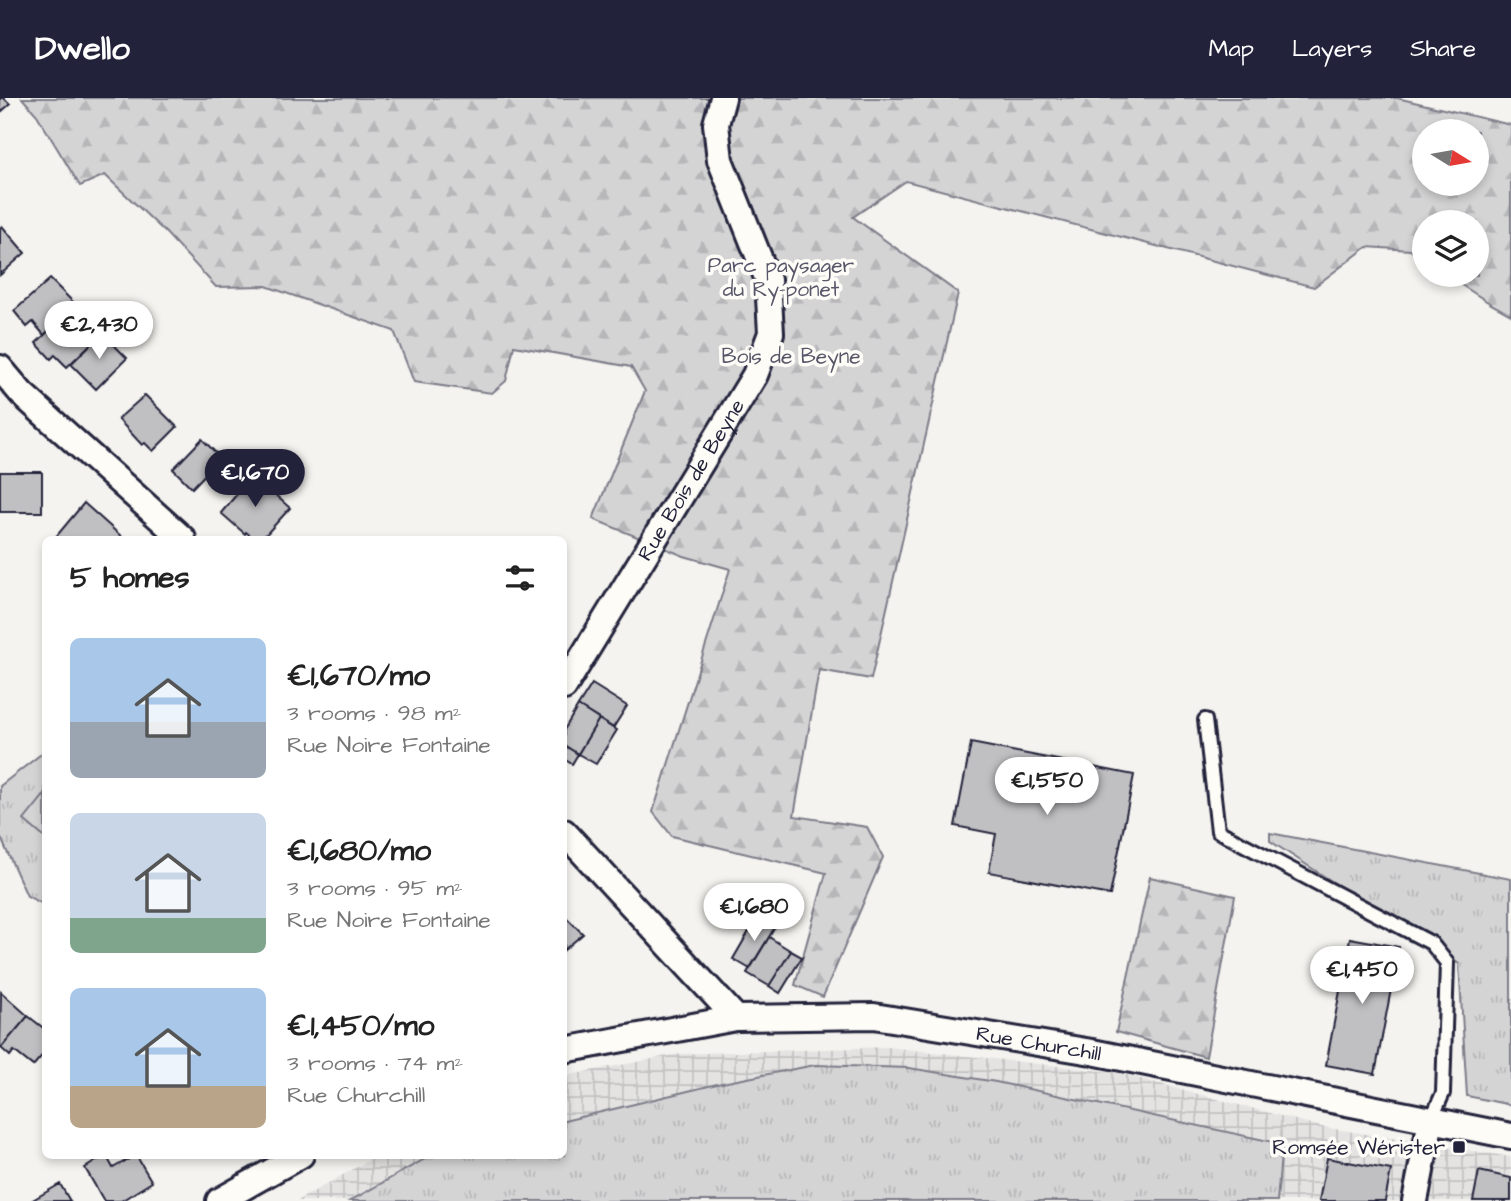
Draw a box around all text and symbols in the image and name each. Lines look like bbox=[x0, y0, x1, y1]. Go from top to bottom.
text: Dwello bbox=[35, 26, 130, 72]
text: Map bbox=[1209, 32, 1254, 66]
text: Layers bbox=[1292, 32, 1372, 66]
text: Share bbox=[1410, 32, 1476, 66]
north arrow bbox=[1412, 119, 1489, 196]
map controls bbox=[1412, 119, 1489, 287]
button: layers bbox=[1412, 210, 1489, 287]
park label: Parc paysager du Ry-ponet bbox=[708, 251, 855, 306]
pin: €2,430 bbox=[42, 302, 156, 361]
text: €2,430 bbox=[60, 308, 138, 340]
park label: Bois de Beyne bbox=[721, 342, 861, 373]
street label: Rue Bois de Beyne bbox=[630, 393, 751, 566]
pin: €1,670 bbox=[198, 450, 312, 509]
text: €1,670 bbox=[221, 456, 289, 488]
text: 5 homes bbox=[70, 557, 190, 599]
icon: filters bbox=[501, 559, 539, 597]
text: €1,670/mo bbox=[287, 655, 430, 697]
icon: home bbox=[126, 666, 210, 750]
text: 3 rooms · 98 m² bbox=[287, 697, 461, 729]
text: Rue Noire Fontaine bbox=[287, 729, 491, 761]
pin: €1,550 bbox=[990, 758, 1104, 817]
text: €1,550 bbox=[1011, 764, 1083, 796]
text: €1,680/mo bbox=[287, 830, 431, 872]
icon: home bbox=[126, 841, 210, 925]
text: 3 rooms · 95 m² bbox=[287, 872, 463, 904]
pin: €1,680 bbox=[697, 884, 811, 943]
text: €1,680 bbox=[719, 890, 789, 922]
text: Rue Noire Fontaine bbox=[287, 904, 491, 936]
pin: €1,450 bbox=[1305, 946, 1419, 1006]
text: €1,450 bbox=[1326, 953, 1398, 985]
text: €1,450/mo bbox=[287, 1005, 434, 1047]
icon: home bbox=[126, 1016, 210, 1100]
street label: Rue Churchill bbox=[974, 1019, 1104, 1068]
text: 3 rooms · 74 m² bbox=[287, 1047, 463, 1079]
text: Rue Churchill bbox=[287, 1079, 425, 1111]
place label: Romsée Wérister bbox=[1272, 1133, 1445, 1162]
marker: Romsée Wérister bbox=[1451, 1139, 1467, 1155]

